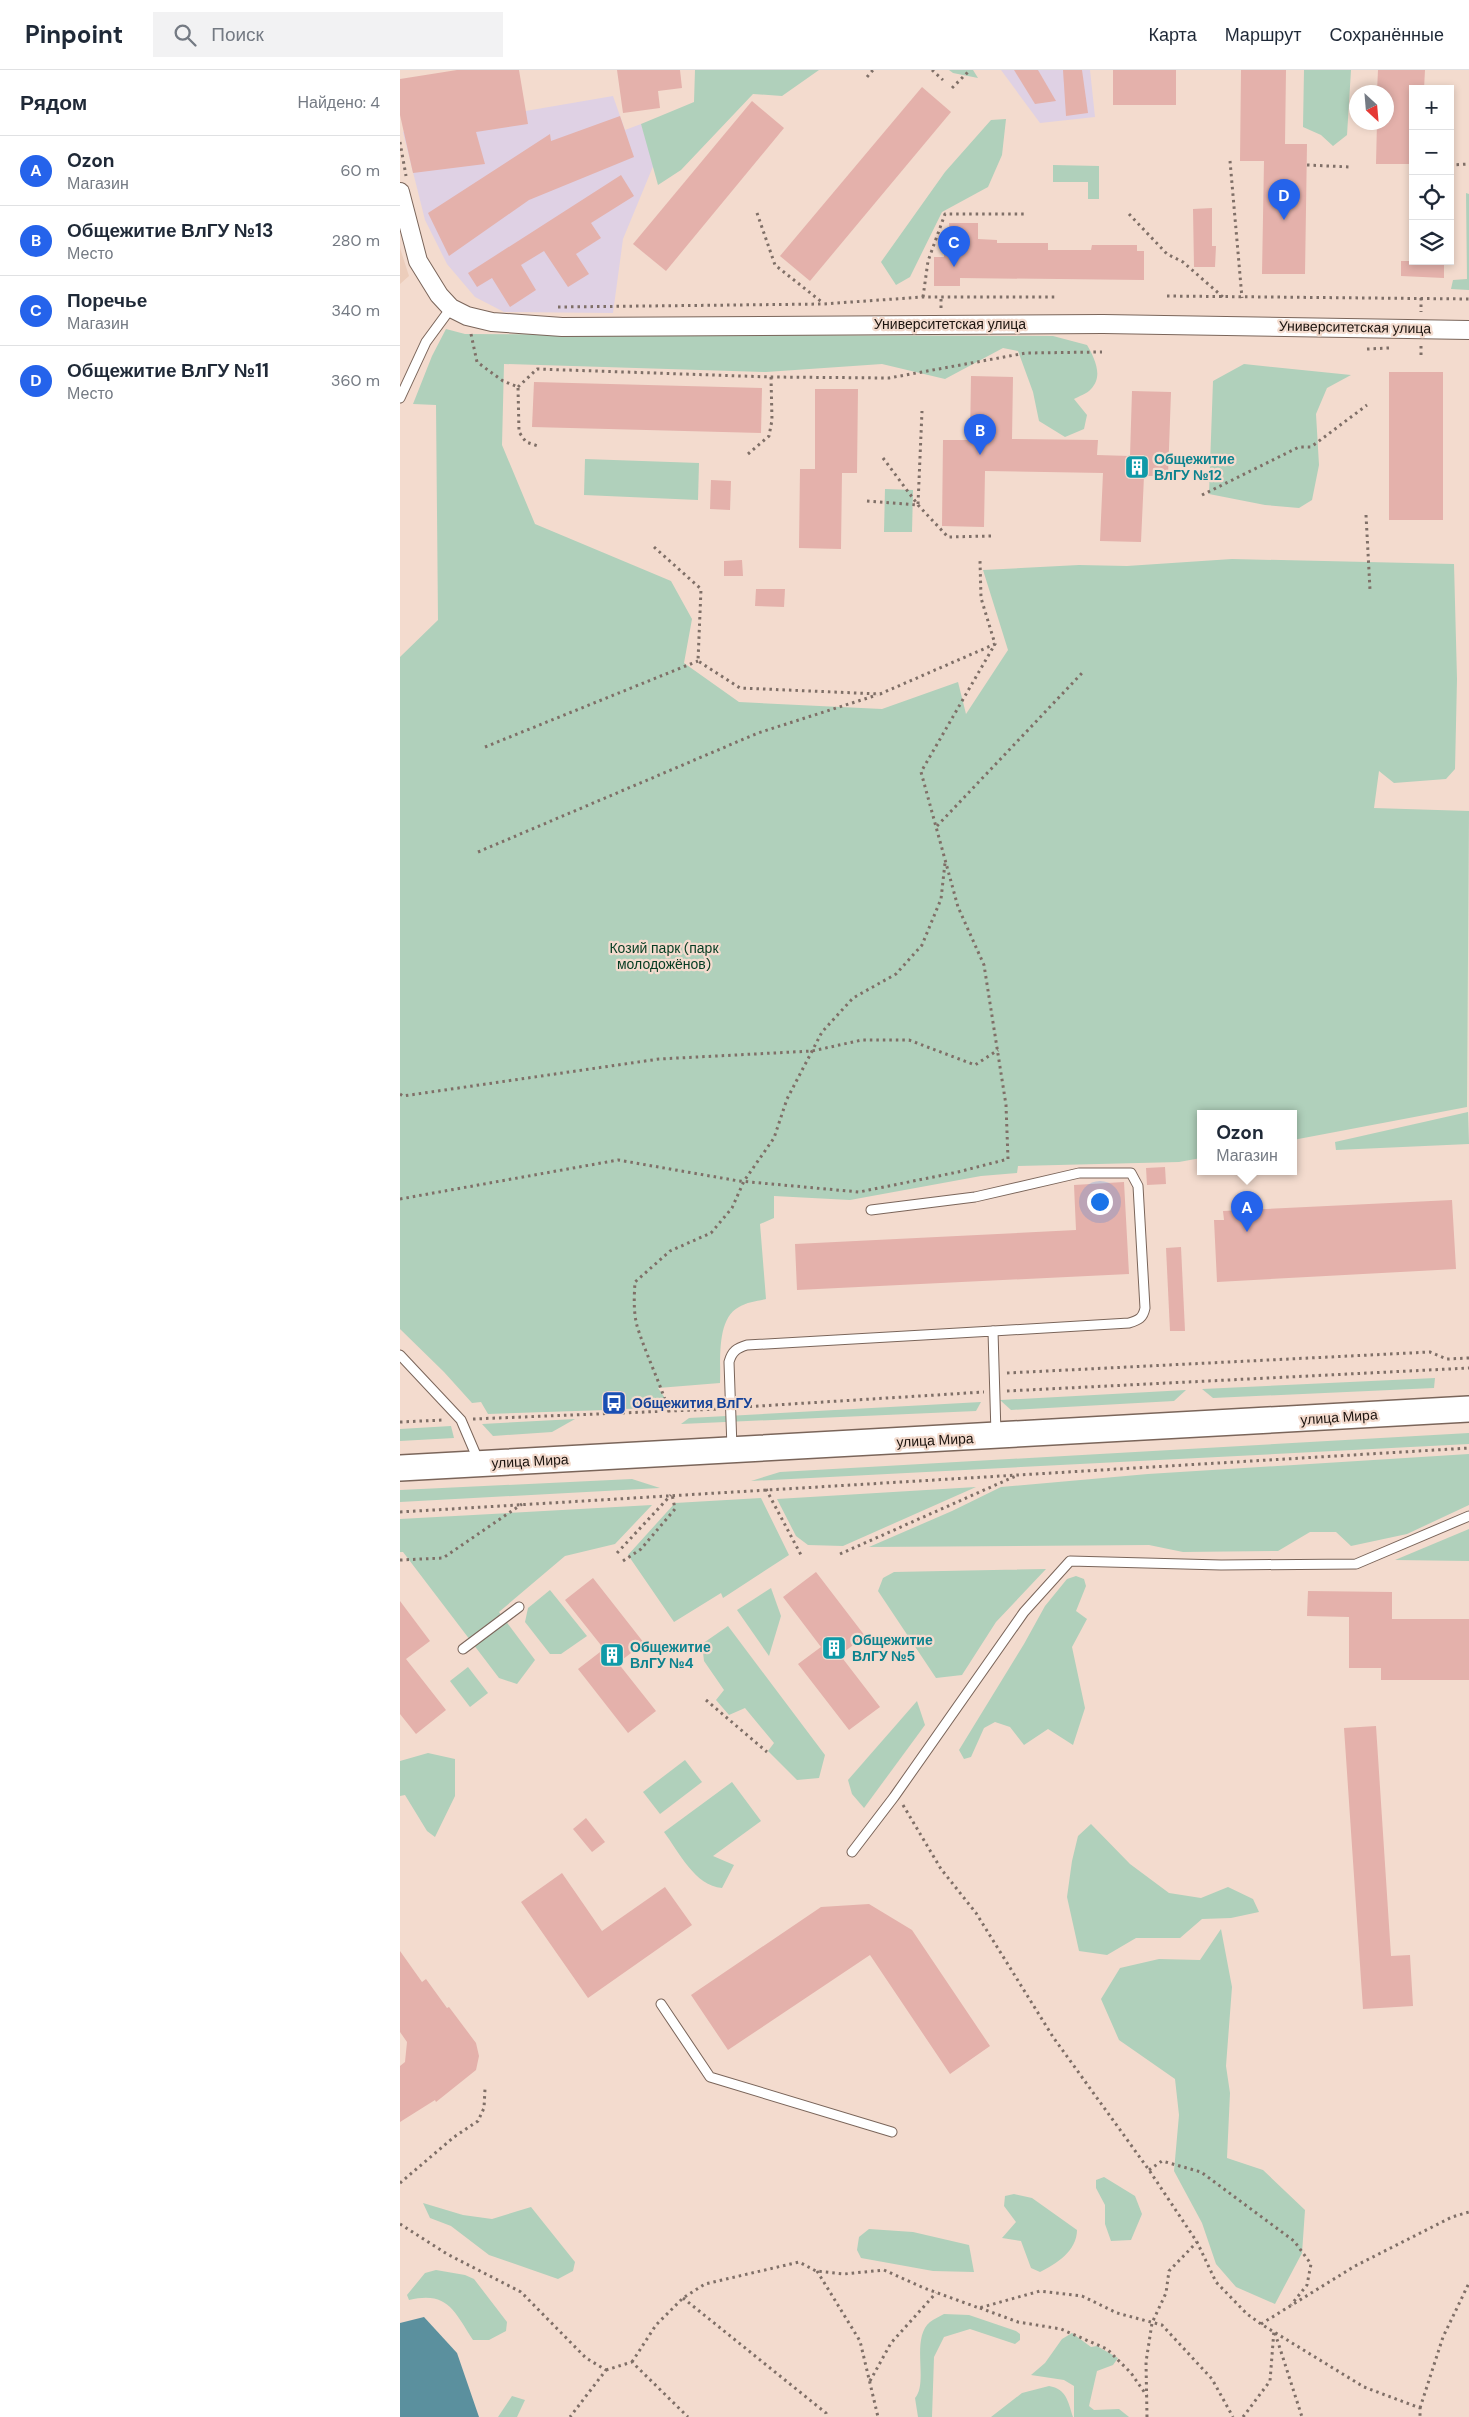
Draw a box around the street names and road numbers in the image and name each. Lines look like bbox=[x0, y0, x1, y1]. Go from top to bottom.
street label: Университетская улица bbox=[874, 315, 1026, 333]
street label: Университетская улица bbox=[1279, 317, 1432, 337]
street label: улица Мира bbox=[1300, 1405, 1378, 1429]
street label: улица Мира bbox=[896, 1429, 974, 1451]
street label: улица Мира bbox=[491, 1450, 569, 1472]

